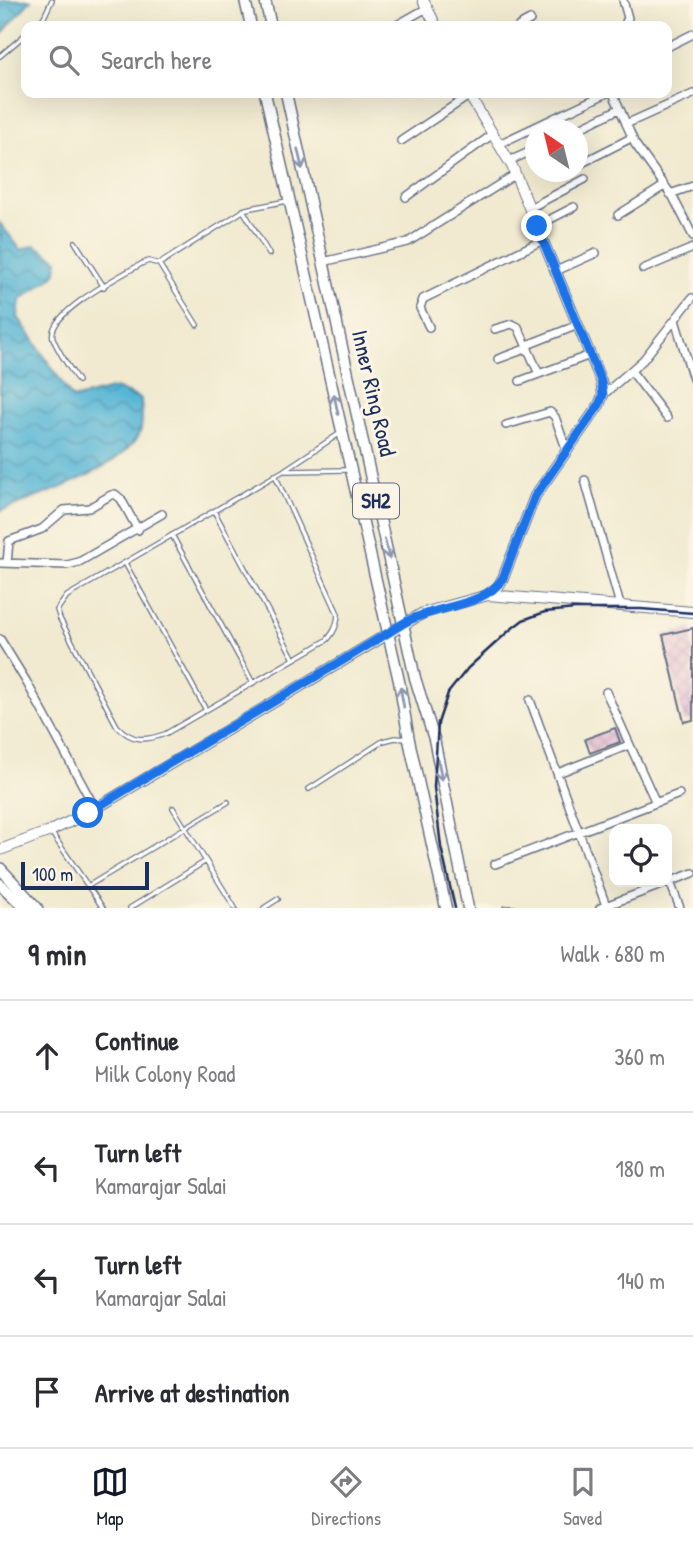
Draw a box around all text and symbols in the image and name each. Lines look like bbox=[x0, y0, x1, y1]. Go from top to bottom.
search box bbox=[21, 21, 672, 98]
icon: search bbox=[45, 41, 83, 79]
text: Search here bbox=[101, 42, 212, 77]
north arrow bbox=[525, 119, 588, 182]
one-way arrow bbox=[294, 147, 308, 170]
route end bbox=[521, 210, 552, 241]
street label: Inner Ring Road bbox=[345, 327, 404, 459]
one-way arrow bbox=[328, 393, 342, 416]
road number: SH2 bbox=[353, 484, 399, 518]
one-way arrow bbox=[381, 537, 394, 560]
one-way arrow bbox=[395, 686, 408, 709]
one-way arrow bbox=[434, 758, 447, 781]
route start bbox=[72, 797, 103, 828]
map controls bbox=[609, 824, 672, 887]
button: locate bbox=[609, 824, 672, 887]
scale bar bbox=[21, 859, 149, 891]
text: 100 m bbox=[32, 861, 73, 887]
text: 9 min bbox=[28, 934, 87, 974]
text: Walk · 680 m bbox=[561, 938, 665, 969]
text: Continue bbox=[95, 1023, 179, 1058]
icon: ahead bbox=[28, 1037, 66, 1075]
text: 360 m bbox=[614, 1041, 665, 1072]
text: Milk Colony Road bbox=[95, 1058, 235, 1089]
text: Turn left bbox=[95, 1135, 181, 1170]
icon: left bbox=[28, 1149, 66, 1187]
text: 180 m bbox=[615, 1153, 665, 1184]
text: Kamarajar Salai bbox=[95, 1170, 227, 1201]
text: Turn left bbox=[95, 1247, 181, 1282]
icon: left bbox=[28, 1261, 66, 1299]
text: 140 m bbox=[617, 1265, 665, 1296]
text: Kamarajar Salai bbox=[95, 1282, 227, 1313]
icon: arrive bbox=[28, 1373, 66, 1411]
text: Arrive at destination bbox=[95, 1375, 290, 1410]
tab: Map bbox=[91, 1463, 129, 1531]
tab: Directions bbox=[311, 1463, 381, 1531]
tab: Saved bbox=[563, 1463, 602, 1531]

